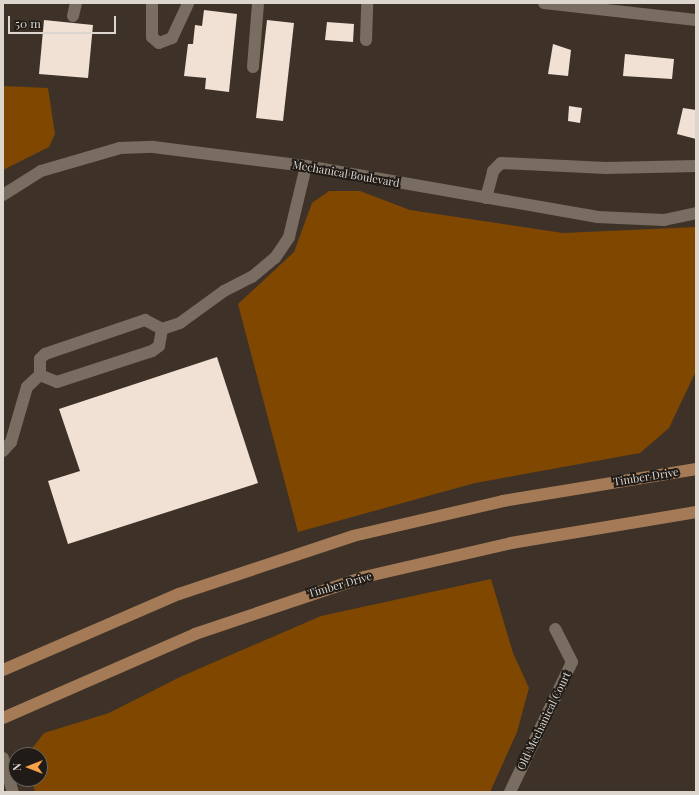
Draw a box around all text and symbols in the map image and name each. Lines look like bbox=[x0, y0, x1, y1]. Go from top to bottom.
scale bar bbox=[10, 8, 118, 34]
text: 50 m bbox=[15, 15, 41, 31]
street label: Mechanical Boulevard bbox=[291, 158, 401, 190]
street label: Timber Drive bbox=[612, 465, 680, 489]
street label: Timber Drive bbox=[306, 570, 374, 600]
street label: Old Mechanical Court bbox=[514, 670, 574, 772]
north arrow bbox=[8, 747, 48, 787]
text: N bbox=[9, 763, 24, 771]

